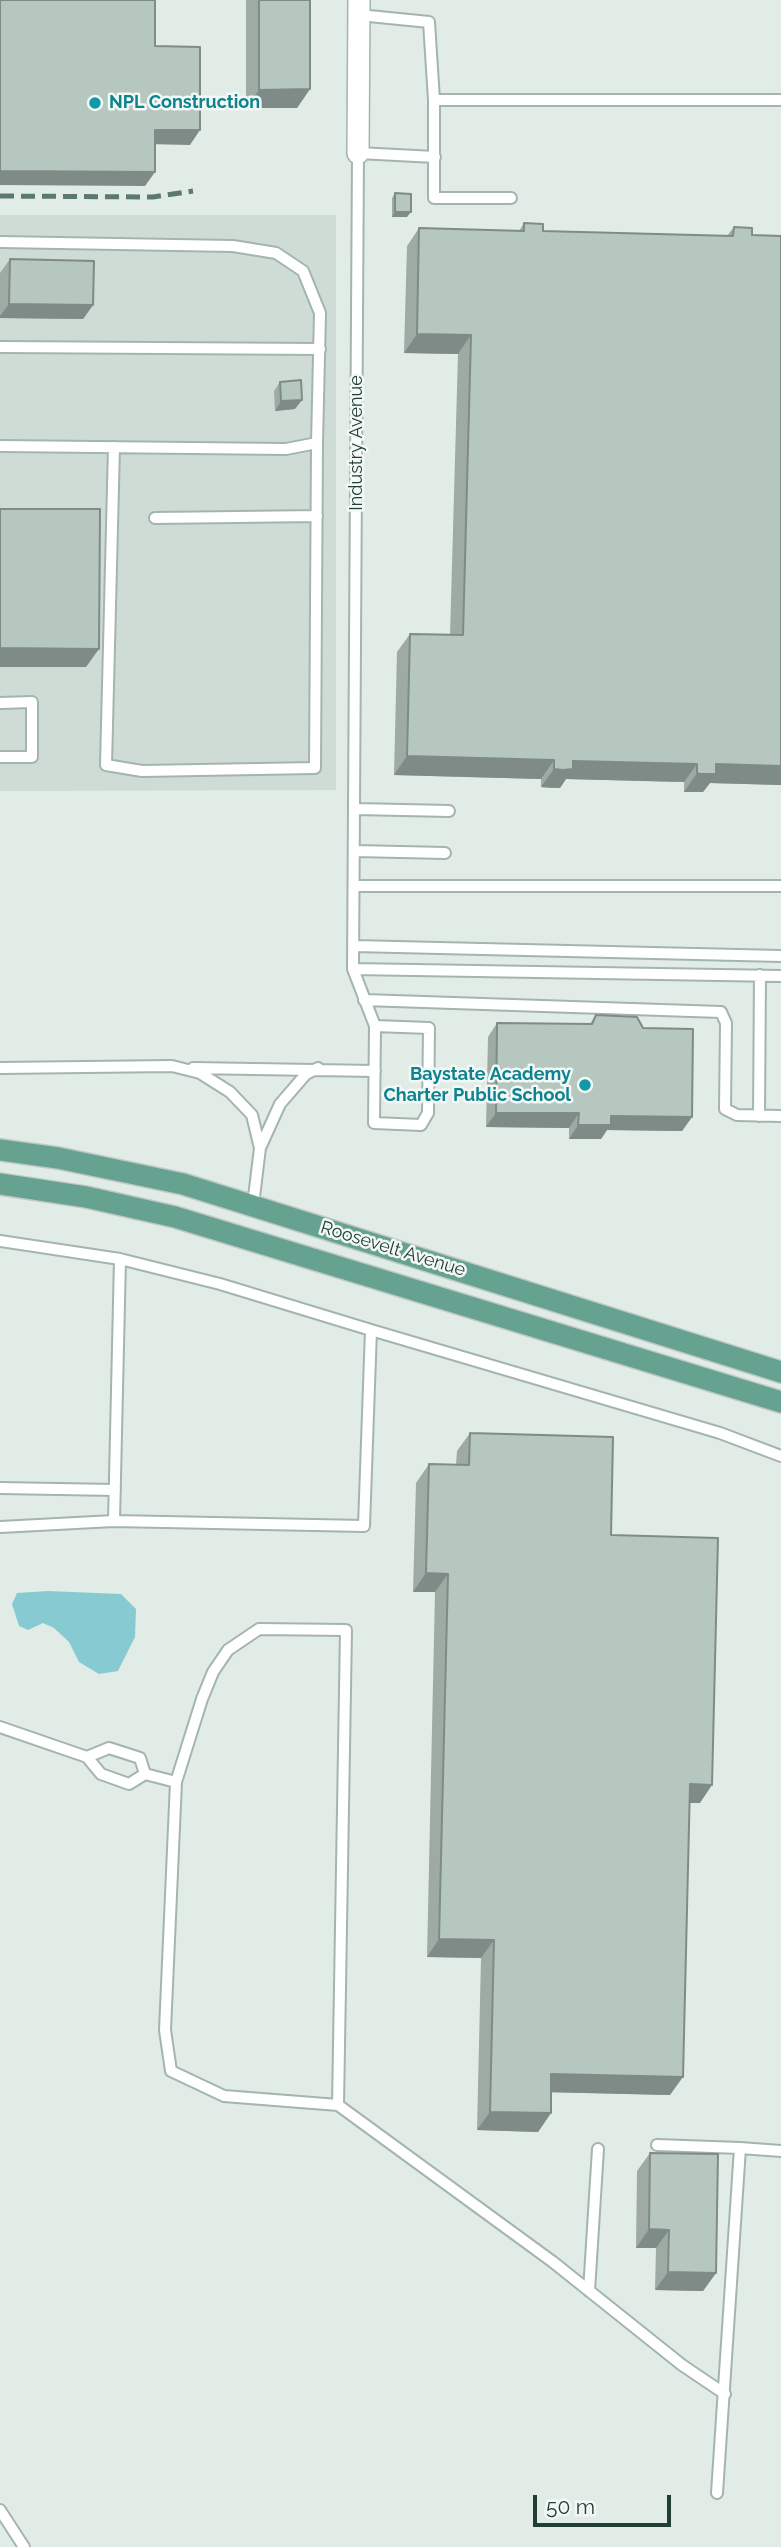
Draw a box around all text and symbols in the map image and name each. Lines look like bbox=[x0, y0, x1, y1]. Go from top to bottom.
place label: NPL Construction bbox=[109, 92, 260, 114]
marker: NPL Construction bbox=[87, 95, 103, 111]
street label: Industry Avenue bbox=[346, 375, 368, 511]
place label: Baystate Academy Charter Public School bbox=[384, 1064, 571, 1106]
marker: Baystate Academy Charter Public School bbox=[577, 1077, 593, 1093]
street label: Roosevelt Avenue bbox=[318, 1217, 468, 1281]
scale bar bbox=[536, 2480, 674, 2524]
text: 50 m bbox=[546, 2494, 595, 2519]

